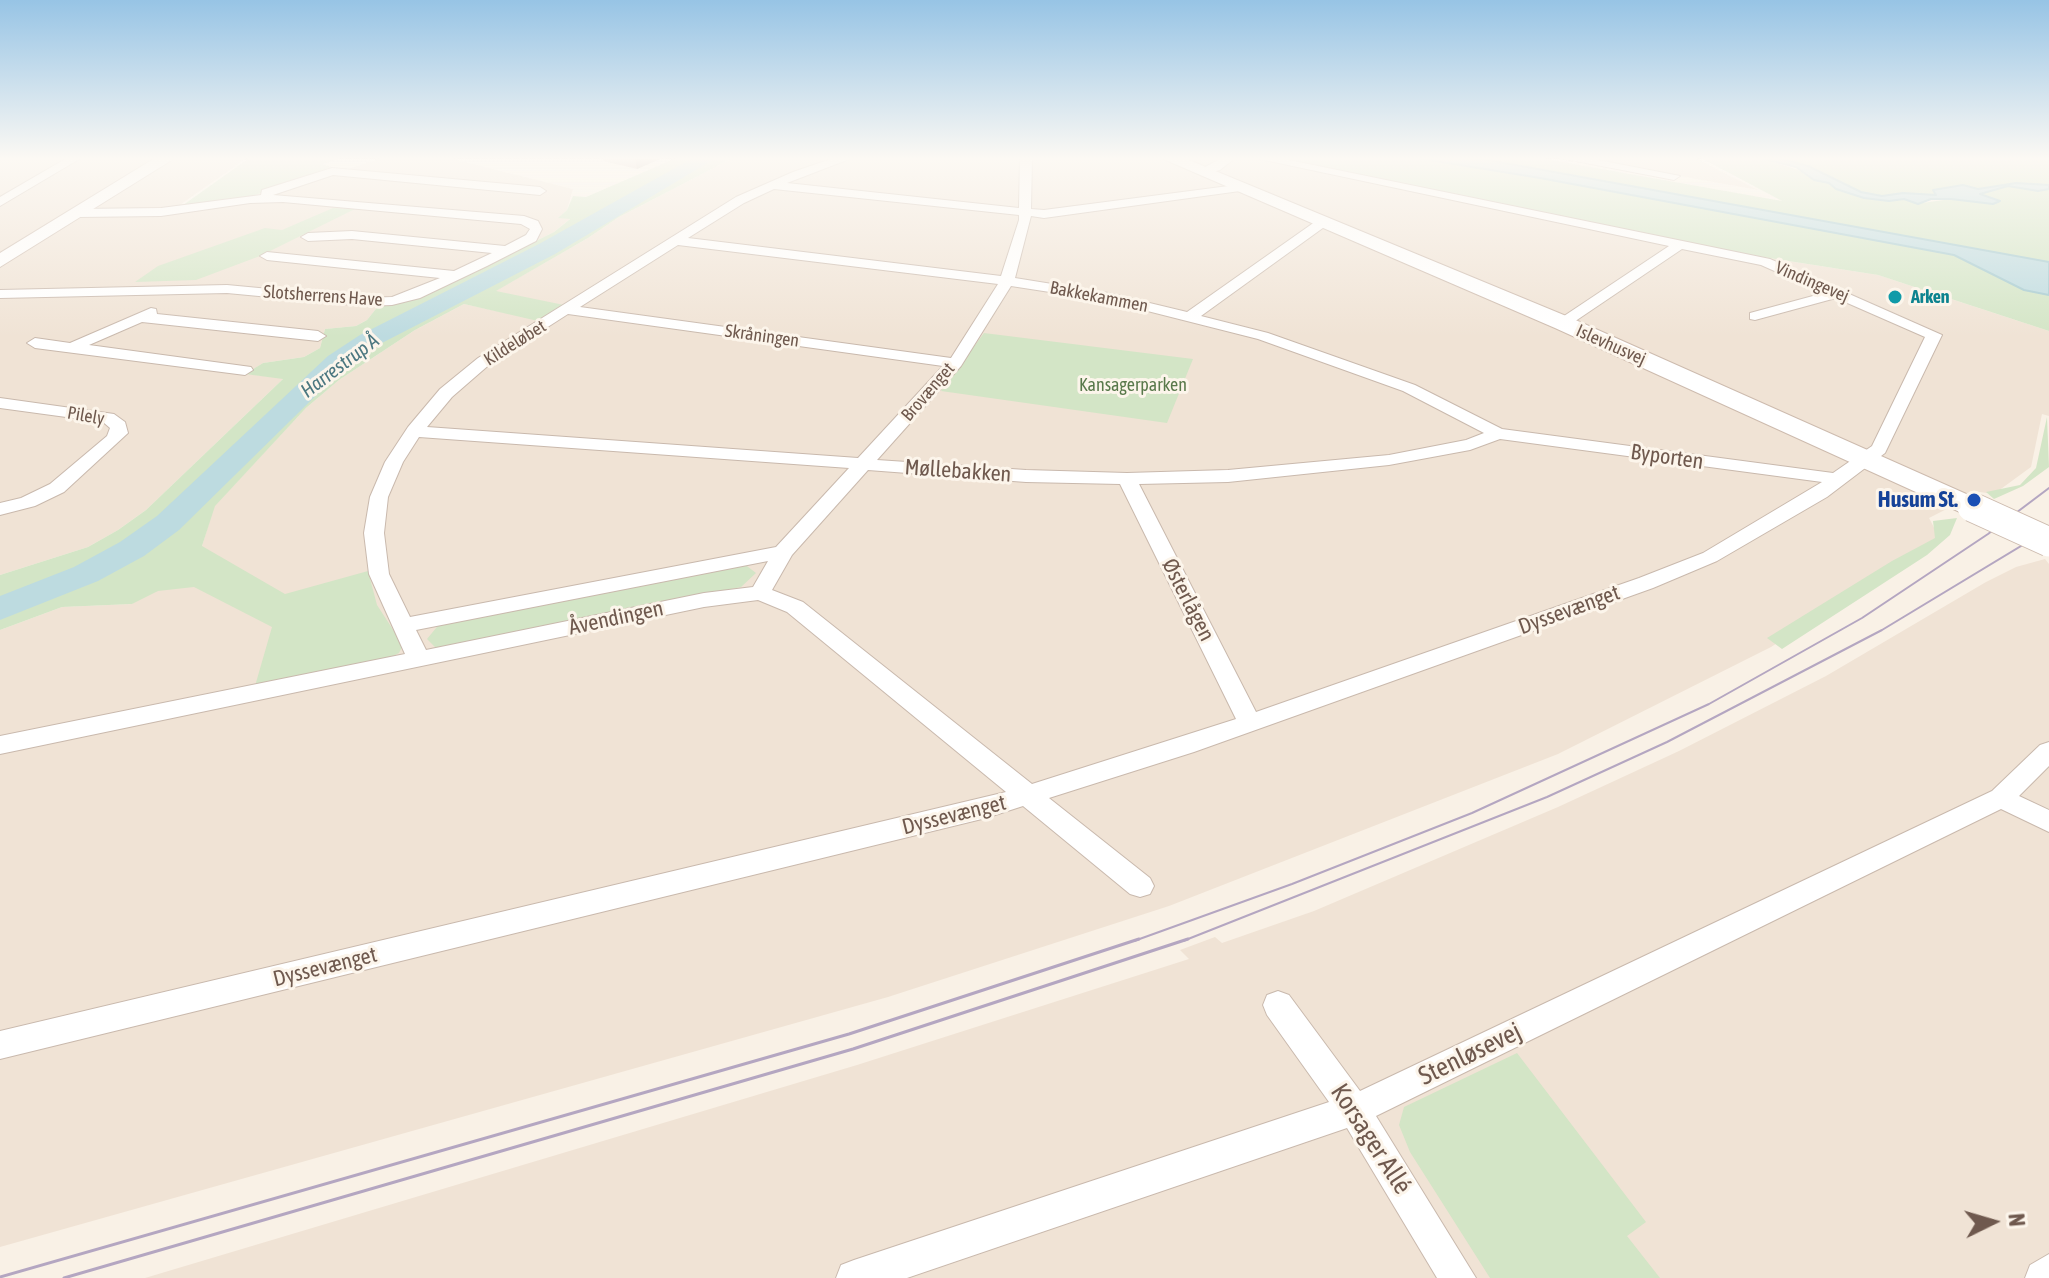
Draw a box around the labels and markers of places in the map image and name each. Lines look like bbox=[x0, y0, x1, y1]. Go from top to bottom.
place label: Arken bbox=[1911, 286, 1950, 308]
marker: Arken bbox=[1886, 288, 1904, 306]
place label: Husum St. bbox=[1878, 487, 1958, 513]
marker: Husum St. bbox=[1965, 491, 1983, 509]

